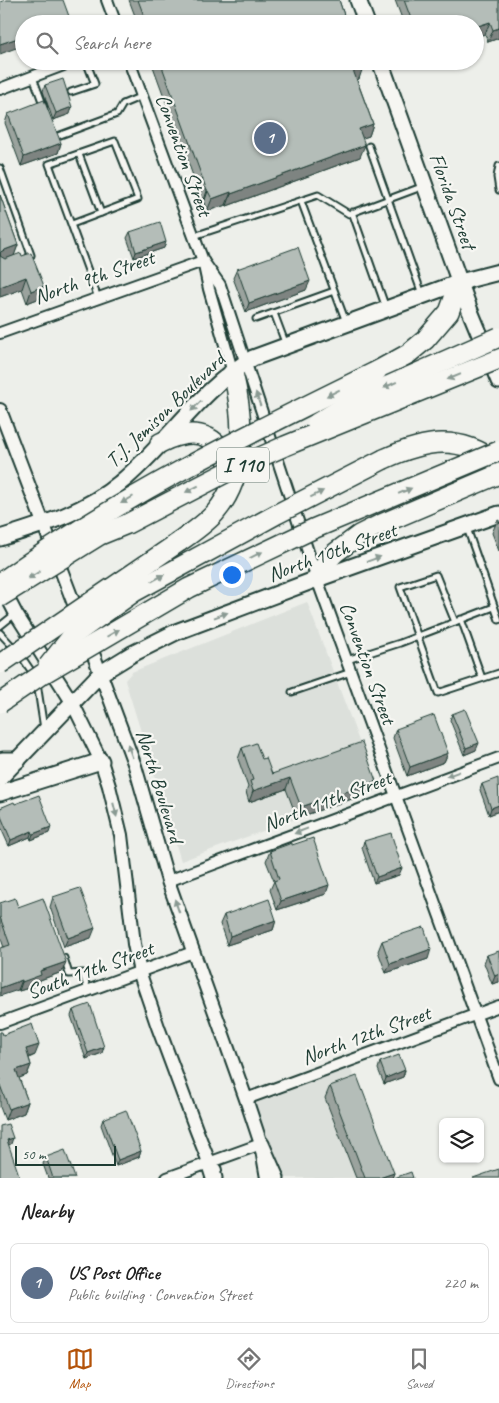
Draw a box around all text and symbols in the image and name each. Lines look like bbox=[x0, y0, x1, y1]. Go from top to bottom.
search box bbox=[15, 15, 484, 70]
icon: search bbox=[33, 29, 61, 57]
text: Search here bbox=[73, 31, 150, 55]
street label: Convention Street bbox=[150, 90, 219, 222]
pin: 1 bbox=[254, 119, 286, 157]
street label: Florida Street bbox=[424, 150, 483, 255]
street label: North 9th Street bbox=[30, 244, 159, 310]
street label: T.J. Jemison Boulevard bbox=[100, 344, 233, 473]
one-way arrow bbox=[447, 374, 461, 382]
one-way arrow bbox=[383, 381, 397, 389]
one-way arrow bbox=[326, 389, 340, 397]
one-way arrow bbox=[254, 392, 262, 407]
one-way arrow bbox=[190, 400, 202, 412]
road number: I 110 bbox=[217, 448, 269, 482]
one-way arrow bbox=[185, 485, 199, 493]
one-way arrow bbox=[398, 486, 412, 494]
one-way arrow bbox=[310, 490, 324, 498]
one-way arrow bbox=[120, 495, 134, 504]
street label: North 10th Street bbox=[264, 516, 402, 587]
one-way arrow bbox=[248, 551, 263, 559]
one-way arrow bbox=[367, 555, 382, 563]
your location bbox=[219, 562, 245, 588]
one-way arrow bbox=[28, 571, 41, 580]
one-way arrow bbox=[150, 574, 165, 582]
street label: Convention Street bbox=[334, 598, 403, 730]
one-way arrow bbox=[214, 611, 229, 618]
one-way arrow bbox=[106, 628, 120, 637]
street label: North Boulevard bbox=[131, 726, 191, 849]
one-way arrow bbox=[126, 743, 134, 758]
street label: North 11th Street bbox=[259, 764, 397, 837]
one-way arrow bbox=[445, 770, 460, 778]
one-way arrow bbox=[112, 802, 120, 817]
one-way arrow bbox=[293, 827, 308, 835]
one-way arrow bbox=[173, 899, 180, 914]
street label: South 11th Street bbox=[23, 934, 159, 1005]
street label: North 12th Street bbox=[298, 999, 436, 1070]
map controls bbox=[439, 1118, 484, 1163]
button: layers bbox=[439, 1118, 484, 1163]
scale bar bbox=[15, 1143, 116, 1166]
text: 50 m bbox=[22, 1146, 46, 1163]
text: Nearby bbox=[20, 1198, 73, 1224]
text: US Post Office bbox=[68, 1261, 160, 1285]
text: 1 bbox=[33, 1273, 41, 1293]
text: 220 m bbox=[444, 1273, 478, 1293]
text: Public building · Convention Street bbox=[68, 1285, 252, 1305]
tab: Map bbox=[66, 1345, 94, 1392]
tab: Directions bbox=[225, 1345, 274, 1392]
tab: Saved bbox=[405, 1345, 433, 1392]

